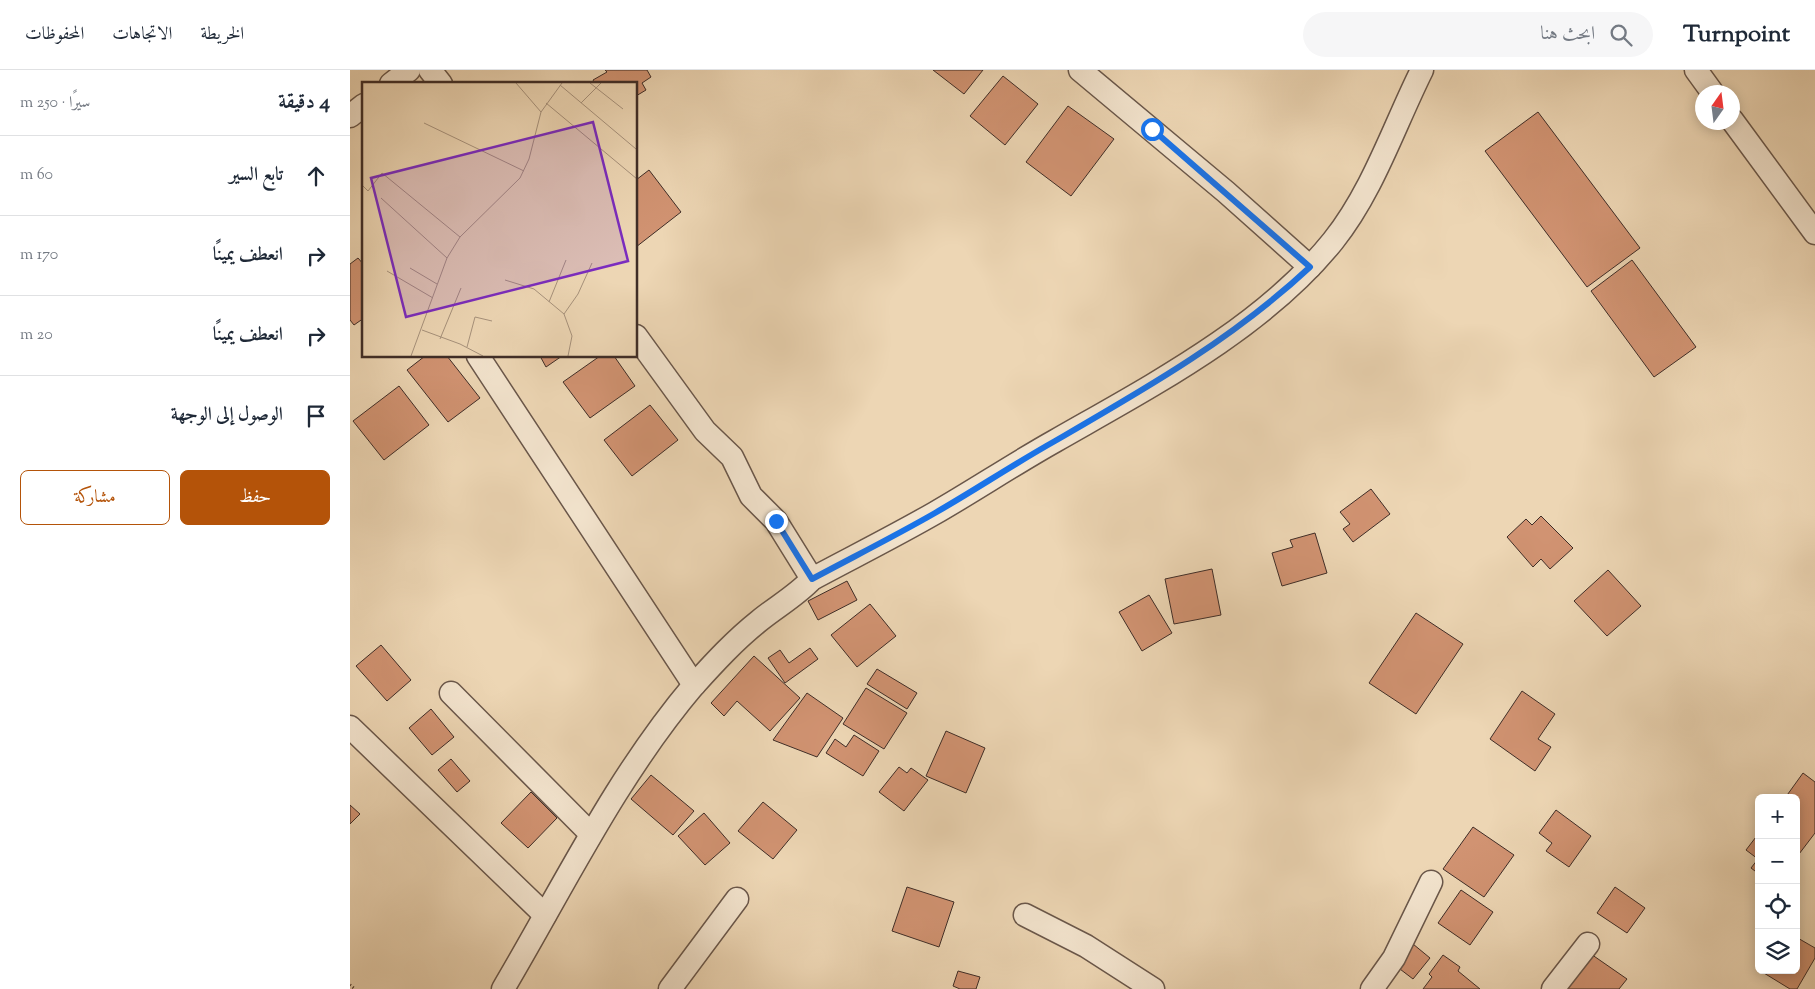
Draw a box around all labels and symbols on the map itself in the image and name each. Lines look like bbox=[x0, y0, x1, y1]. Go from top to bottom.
inset map bbox=[362, 82, 638, 358]
north arrow bbox=[1695, 85, 1740, 130]
route start bbox=[1141, 118, 1164, 141]
route end bbox=[765, 510, 788, 533]

